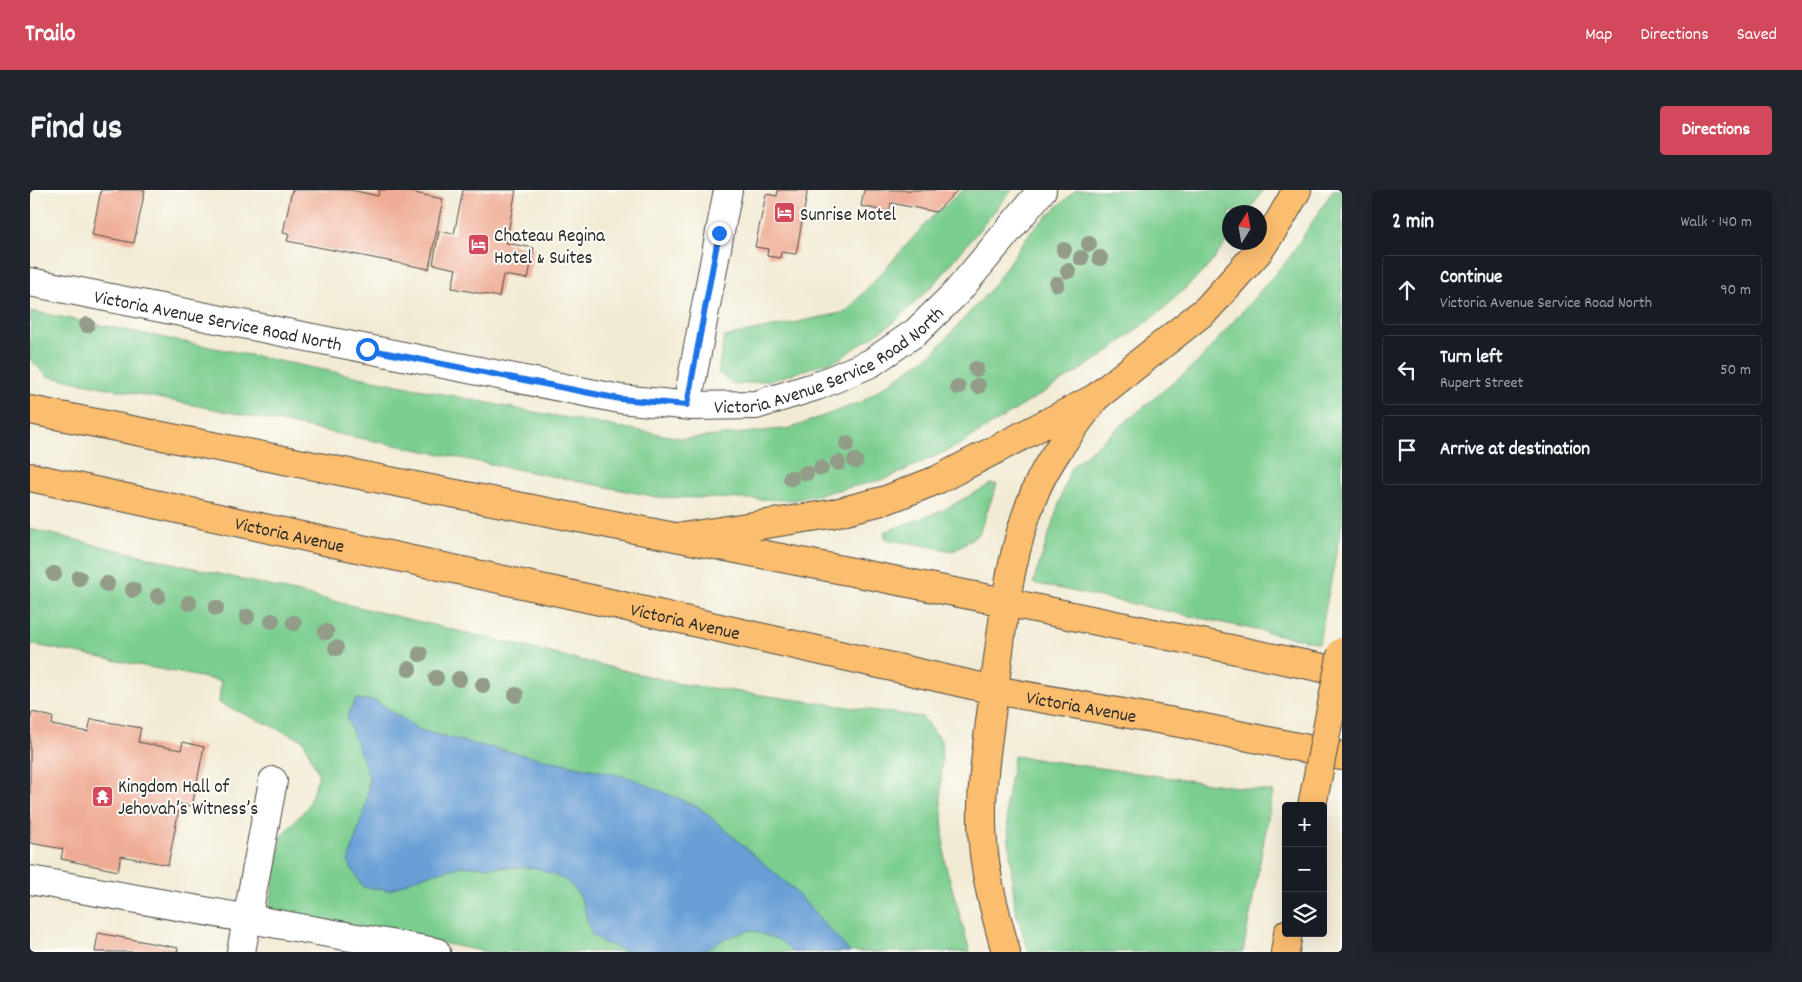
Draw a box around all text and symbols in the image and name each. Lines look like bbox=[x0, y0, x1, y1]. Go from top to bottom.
text: Trailo bbox=[25, 18, 76, 52]
text: Map bbox=[1585, 23, 1612, 48]
text: Directions bbox=[1640, 23, 1709, 48]
text: Saved bbox=[1737, 23, 1777, 48]
text: Find us bbox=[30, 105, 122, 155]
button: Directions bbox=[1660, 106, 1772, 155]
hotel icon: Sunrise Motel bbox=[772, 201, 796, 225]
place label: Sunrise Motel bbox=[800, 203, 897, 230]
north arrow bbox=[1222, 205, 1267, 250]
text: 2 min bbox=[1392, 208, 1434, 238]
text: Walk · 140 m bbox=[1680, 211, 1752, 234]
route end bbox=[708, 222, 731, 245]
place label: Chateau Regina Hotel & Suites bbox=[494, 224, 606, 273]
hotel icon: Chateau Regina Hotel & Suites bbox=[466, 233, 490, 257]
text: Continue bbox=[1440, 265, 1502, 292]
icon: ahead bbox=[1393, 276, 1421, 304]
text: 90 m bbox=[1720, 279, 1751, 302]
street label: Victoria Avenue Service Road North bbox=[91, 285, 344, 361]
text: Victoria Avenue Service Road North bbox=[1440, 292, 1652, 315]
street label: Victoria Avenue Service Road North bbox=[714, 302, 952, 423]
route start bbox=[356, 338, 379, 361]
text: Turn left bbox=[1440, 345, 1503, 372]
icon: left bbox=[1393, 356, 1421, 384]
text: 50 m bbox=[1720, 359, 1751, 382]
text: Rupert Street bbox=[1440, 372, 1524, 395]
icon: arrive bbox=[1393, 436, 1421, 464]
text: Arrive at destination bbox=[1440, 437, 1590, 464]
street label: Victoria Avenue bbox=[232, 512, 347, 562]
street label: Victoria Avenue bbox=[627, 598, 742, 649]
street label: Victoria Avenue bbox=[1024, 686, 1138, 732]
place label: Kingdom Hall of Jehovah’s Witness’s bbox=[118, 775, 258, 824]
temple icon: Kingdom Hall of Jehovah’s Witness’s bbox=[90, 784, 114, 808]
map controls bbox=[1282, 802, 1327, 937]
button: + bbox=[1282, 802, 1327, 847]
button: − bbox=[1282, 847, 1327, 892]
button: layers bbox=[1282, 892, 1327, 937]

